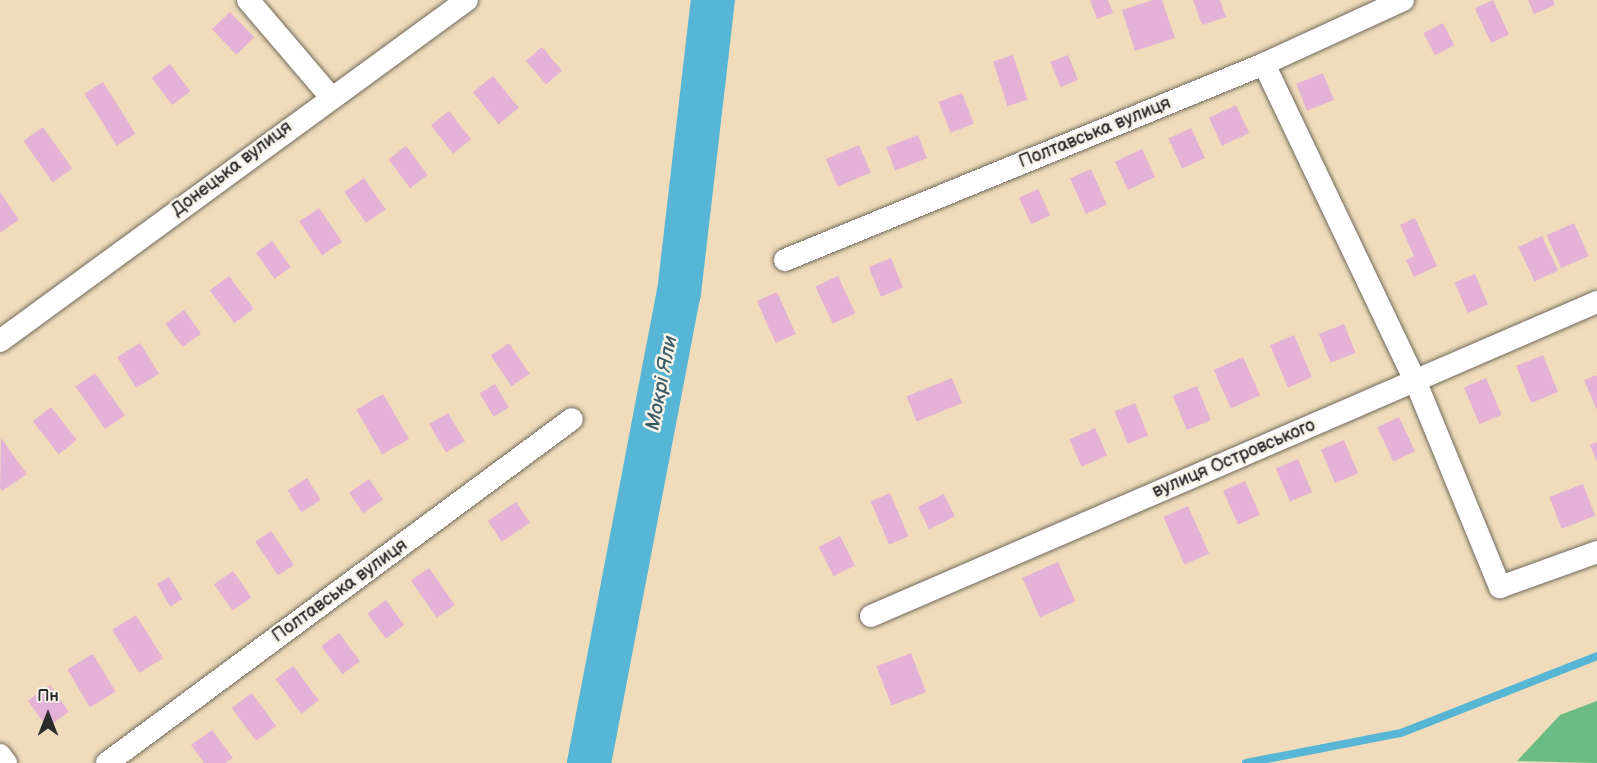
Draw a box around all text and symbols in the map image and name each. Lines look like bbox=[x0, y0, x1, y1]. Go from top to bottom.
street label: Полтавська вулиця bbox=[1016, 93, 1174, 173]
street label: Донецька вулиця bbox=[168, 117, 296, 221]
water label: Мокрі Яли bbox=[641, 334, 683, 432]
street label: вулиця Островського bbox=[1149, 415, 1319, 503]
street label: Полтавська вулиця bbox=[268, 535, 412, 647]
north arrow bbox=[18, 685, 78, 745]
text: Пн bbox=[37, 687, 59, 706]

